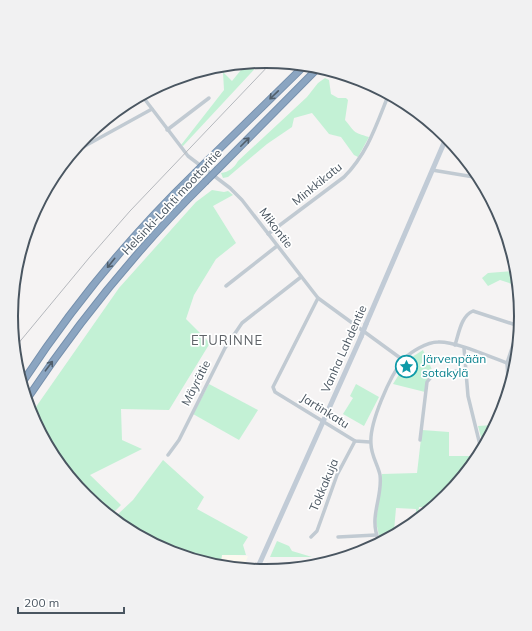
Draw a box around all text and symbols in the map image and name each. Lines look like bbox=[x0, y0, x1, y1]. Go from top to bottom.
one-way arrow bbox=[269, 90, 279, 100]
one-way arrow bbox=[240, 137, 250, 147]
street label: Helsinki-Lahti moottoritie bbox=[119, 146, 225, 258]
street label: Minkkikatu bbox=[289, 159, 345, 208]
street label: Mikontie bbox=[256, 205, 296, 251]
one-way arrow bbox=[107, 258, 116, 269]
street label: Vanha Lahdentie bbox=[317, 303, 370, 395]
district label: ETURINNE bbox=[191, 332, 263, 348]
place label: Järvenpään sotakylä bbox=[422, 351, 486, 380]
place icon: Järvenpään sotakylä bbox=[393, 353, 419, 379]
street label: Mäyrätie bbox=[178, 358, 213, 408]
one-way arrow bbox=[45, 361, 53, 372]
street label: Jartinkatu bbox=[298, 390, 352, 431]
street label: Tokkakuja bbox=[306, 456, 341, 513]
scale bar bbox=[18, 589, 124, 615]
text: 200 m bbox=[24, 595, 59, 610]

